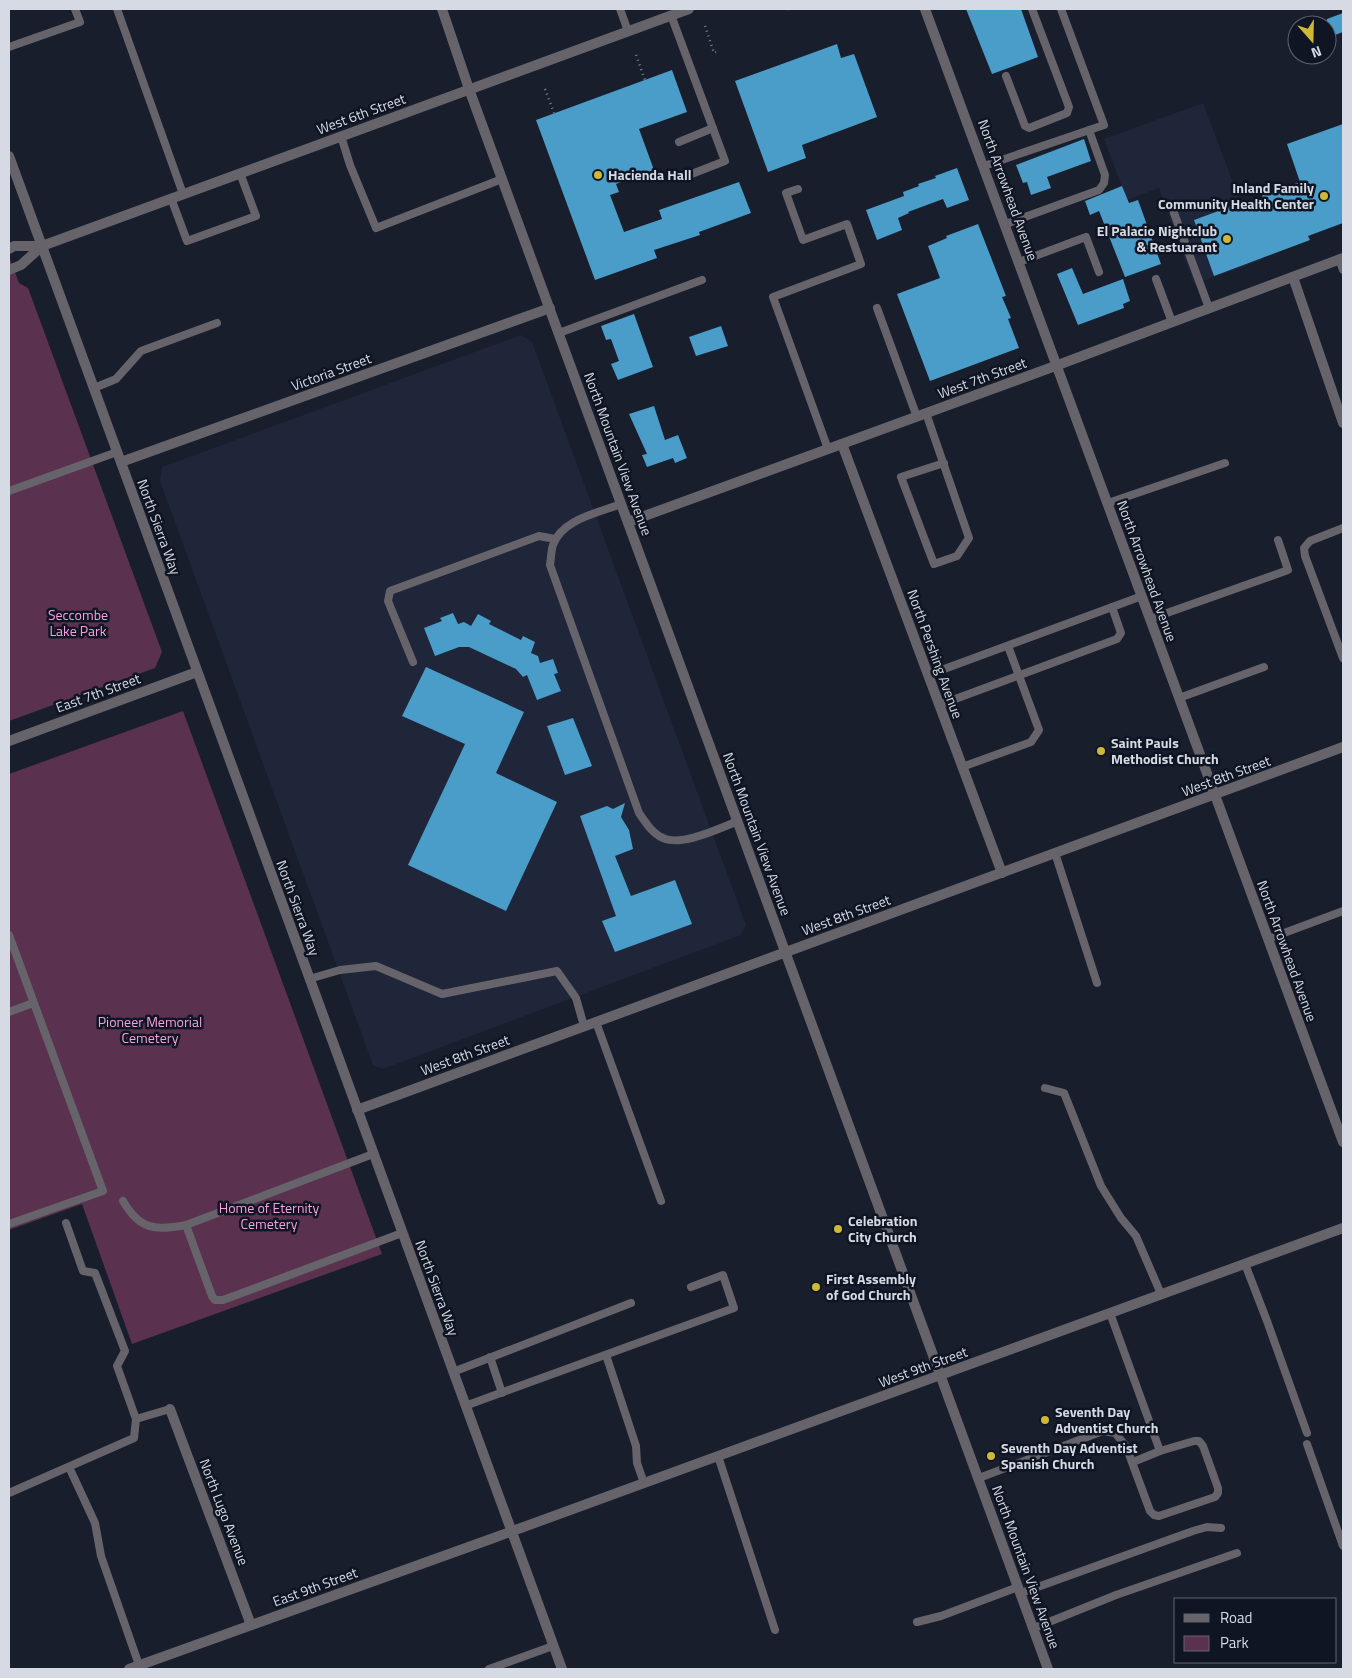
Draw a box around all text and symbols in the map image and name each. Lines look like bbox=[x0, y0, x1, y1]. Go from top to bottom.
north arrow bbox=[1287, 15, 1337, 65]
text: N bbox=[1308, 41, 1325, 64]
street label: West 6th Street bbox=[313, 88, 408, 139]
street label: North Arrowhead Avenue bbox=[973, 116, 1044, 263]
place label: Hacienda Hall bbox=[608, 164, 691, 185]
marker: Hacienda Hall bbox=[592, 169, 604, 181]
place label: Inland Family Community Health Center bbox=[1158, 177, 1314, 214]
marker: Inland Family Community Health Center bbox=[1318, 190, 1330, 202]
place label: El Palacio Nightclub & Restuarant bbox=[1097, 220, 1217, 257]
marker: El Palacio Nightclub & Restuarant bbox=[1221, 233, 1233, 245]
street label: Victoria Street bbox=[288, 347, 374, 396]
street label: West 7th Street bbox=[934, 352, 1029, 403]
street label: North Mountain View Avenue bbox=[579, 369, 658, 538]
street label: North Sierra Way bbox=[132, 476, 187, 578]
street label: North Arrowhead Avenue bbox=[1112, 497, 1183, 644]
street label: North Pershing Avenue bbox=[902, 586, 969, 721]
park label: Seccombe Lake Park bbox=[48, 604, 108, 641]
street label: East 7th Street bbox=[53, 667, 143, 718]
place label: Saint Pauls Methodist Church bbox=[1111, 732, 1219, 769]
marker: Saint Pauls Methodist Church bbox=[1095, 745, 1107, 757]
street label: North Mountain View Avenue bbox=[718, 749, 797, 918]
street label: West 8th Street bbox=[1178, 750, 1273, 801]
street label: North Sierra Way bbox=[271, 857, 326, 959]
street label: North Arrowhead Avenue bbox=[1252, 877, 1323, 1024]
street label: West 8th Street bbox=[798, 889, 893, 940]
park label: Pioneer Memorial Cemetery bbox=[98, 1011, 202, 1048]
street label: West 8th Street bbox=[417, 1029, 512, 1080]
park label: Home of Eternity Cemetery bbox=[219, 1197, 319, 1234]
place label: Celebration City Church bbox=[848, 1210, 917, 1247]
marker: Celebration City Church bbox=[832, 1223, 844, 1235]
street label: North Sierra Way bbox=[410, 1237, 465, 1339]
place label: First Assembly of God Church bbox=[826, 1268, 916, 1305]
marker: First Assembly of God Church bbox=[810, 1281, 822, 1293]
street label: West 9th Street bbox=[875, 1341, 970, 1392]
place label: Seventh Day Adventist Church bbox=[1055, 1401, 1159, 1438]
marker: Seventh Day Adventist Church bbox=[1039, 1414, 1051, 1426]
place label: Seventh Day Adventist Spanish Church bbox=[1001, 1437, 1138, 1474]
marker: Seventh Day Adventist Spanish Church bbox=[985, 1450, 997, 1462]
street label: North Lugo Avenue bbox=[194, 1455, 254, 1568]
street label: North Mountain View Avenue bbox=[987, 1482, 1066, 1651]
street label: East 9th Street bbox=[270, 1561, 360, 1612]
legend bbox=[1174, 1598, 1337, 1663]
text: Road bbox=[1220, 1606, 1252, 1629]
text: Park bbox=[1220, 1631, 1249, 1654]

